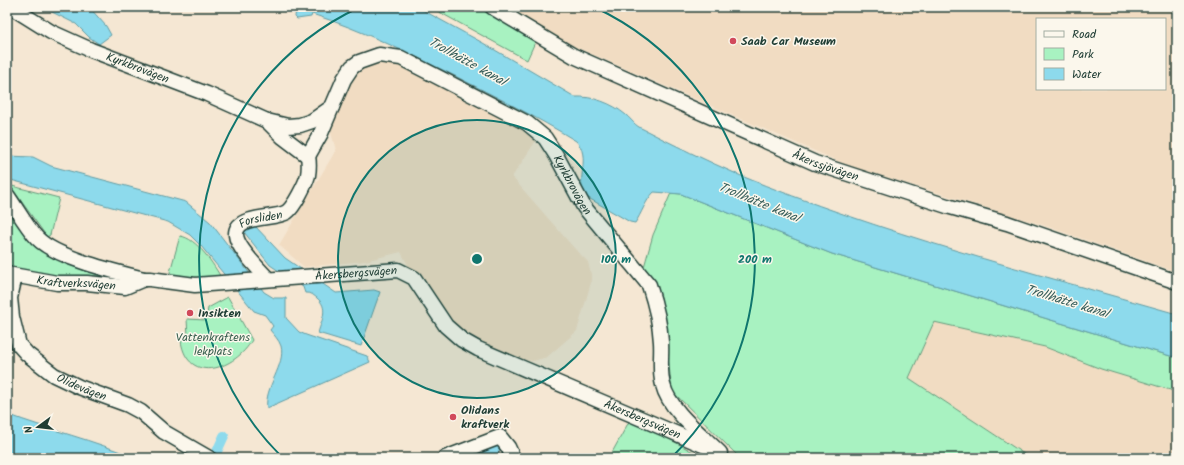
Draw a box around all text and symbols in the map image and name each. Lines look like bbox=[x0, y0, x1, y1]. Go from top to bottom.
legend bbox=[1036, 18, 1166, 90]
text: Road bbox=[1072, 25, 1097, 44]
water label: Trollhätte kanal bbox=[424, 32, 512, 93]
place label: Saab Car Museum bbox=[741, 32, 836, 51]
marker: Saab Car Museum bbox=[728, 36, 738, 46]
text: Park bbox=[1072, 45, 1094, 64]
street label: Kyrkbrovägen bbox=[103, 47, 172, 88]
text: Water bbox=[1072, 65, 1102, 84]
street label: Åkerssjövägen bbox=[789, 145, 861, 186]
street label: Kyrkbrovägen bbox=[548, 151, 597, 219]
water label: Trollhätte kanal bbox=[715, 177, 805, 230]
street label: Forsliden bbox=[234, 205, 285, 233]
text: 100 m bbox=[601, 250, 631, 269]
text: 200 m bbox=[738, 250, 772, 269]
centre of rings bbox=[470, 252, 484, 266]
street label: Åkersbergsvägen bbox=[314, 261, 398, 286]
street label: Kraftverksvägen bbox=[35, 270, 117, 295]
water label: Trollhätte kanal bbox=[1023, 279, 1114, 325]
place label: Insikten bbox=[198, 304, 241, 323]
marker: Insikten bbox=[185, 308, 195, 318]
park label: Vattenkraftens lekplats bbox=[176, 328, 250, 361]
street label: Olidevägen bbox=[53, 368, 109, 406]
street label: Åkersbergsvägen bbox=[601, 394, 684, 444]
place label: Olidans kraftverk bbox=[461, 401, 510, 434]
north arrow bbox=[18, 407, 58, 447]
marker: Olidans kraftverk bbox=[448, 412, 458, 422]
text: N bbox=[20, 424, 39, 435]

